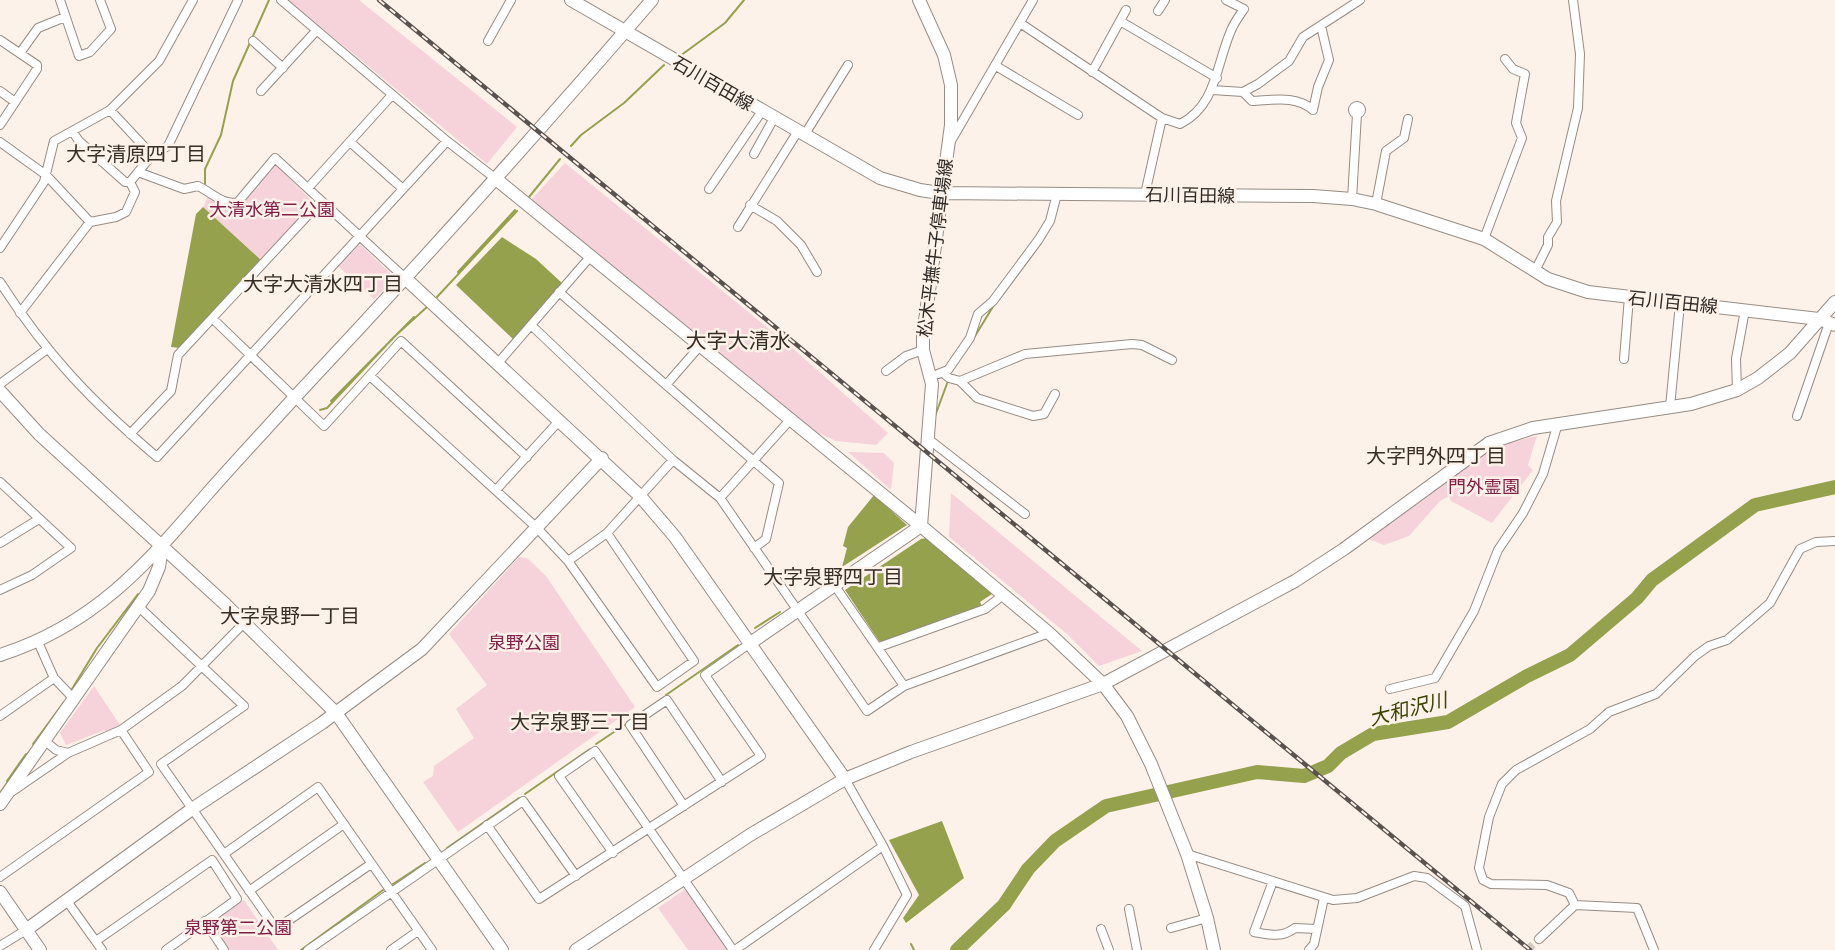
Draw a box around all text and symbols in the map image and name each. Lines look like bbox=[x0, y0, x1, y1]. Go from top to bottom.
street label: 石川百田線 bbox=[668, 51, 758, 115]
district label: 大字清原四丁目 bbox=[66, 141, 206, 167]
street label: 松木平撫牛子停車場線 bbox=[913, 157, 957, 339]
street label: 石川百田線 bbox=[1145, 183, 1235, 207]
park label: 大清水第二公園 bbox=[209, 198, 335, 221]
district label: 大字大清水四丁目 bbox=[243, 271, 403, 297]
street label: 石川百田線 bbox=[1627, 286, 1719, 318]
district label: 大字大清水 bbox=[686, 327, 791, 354]
district label: 大字門外四丁目 bbox=[1366, 443, 1506, 469]
park label: 門外霊園 bbox=[1448, 475, 1520, 498]
district label: 大字泉野四丁目 bbox=[763, 564, 903, 590]
district label: 大字泉野一丁目 bbox=[220, 603, 360, 629]
park label: 泉野公園 bbox=[488, 631, 560, 654]
water label: 大和沢川 bbox=[1366, 686, 1452, 731]
district label: 大字泉野三丁目 bbox=[510, 709, 650, 735]
park label: 泉野第二公園 bbox=[184, 916, 292, 939]

